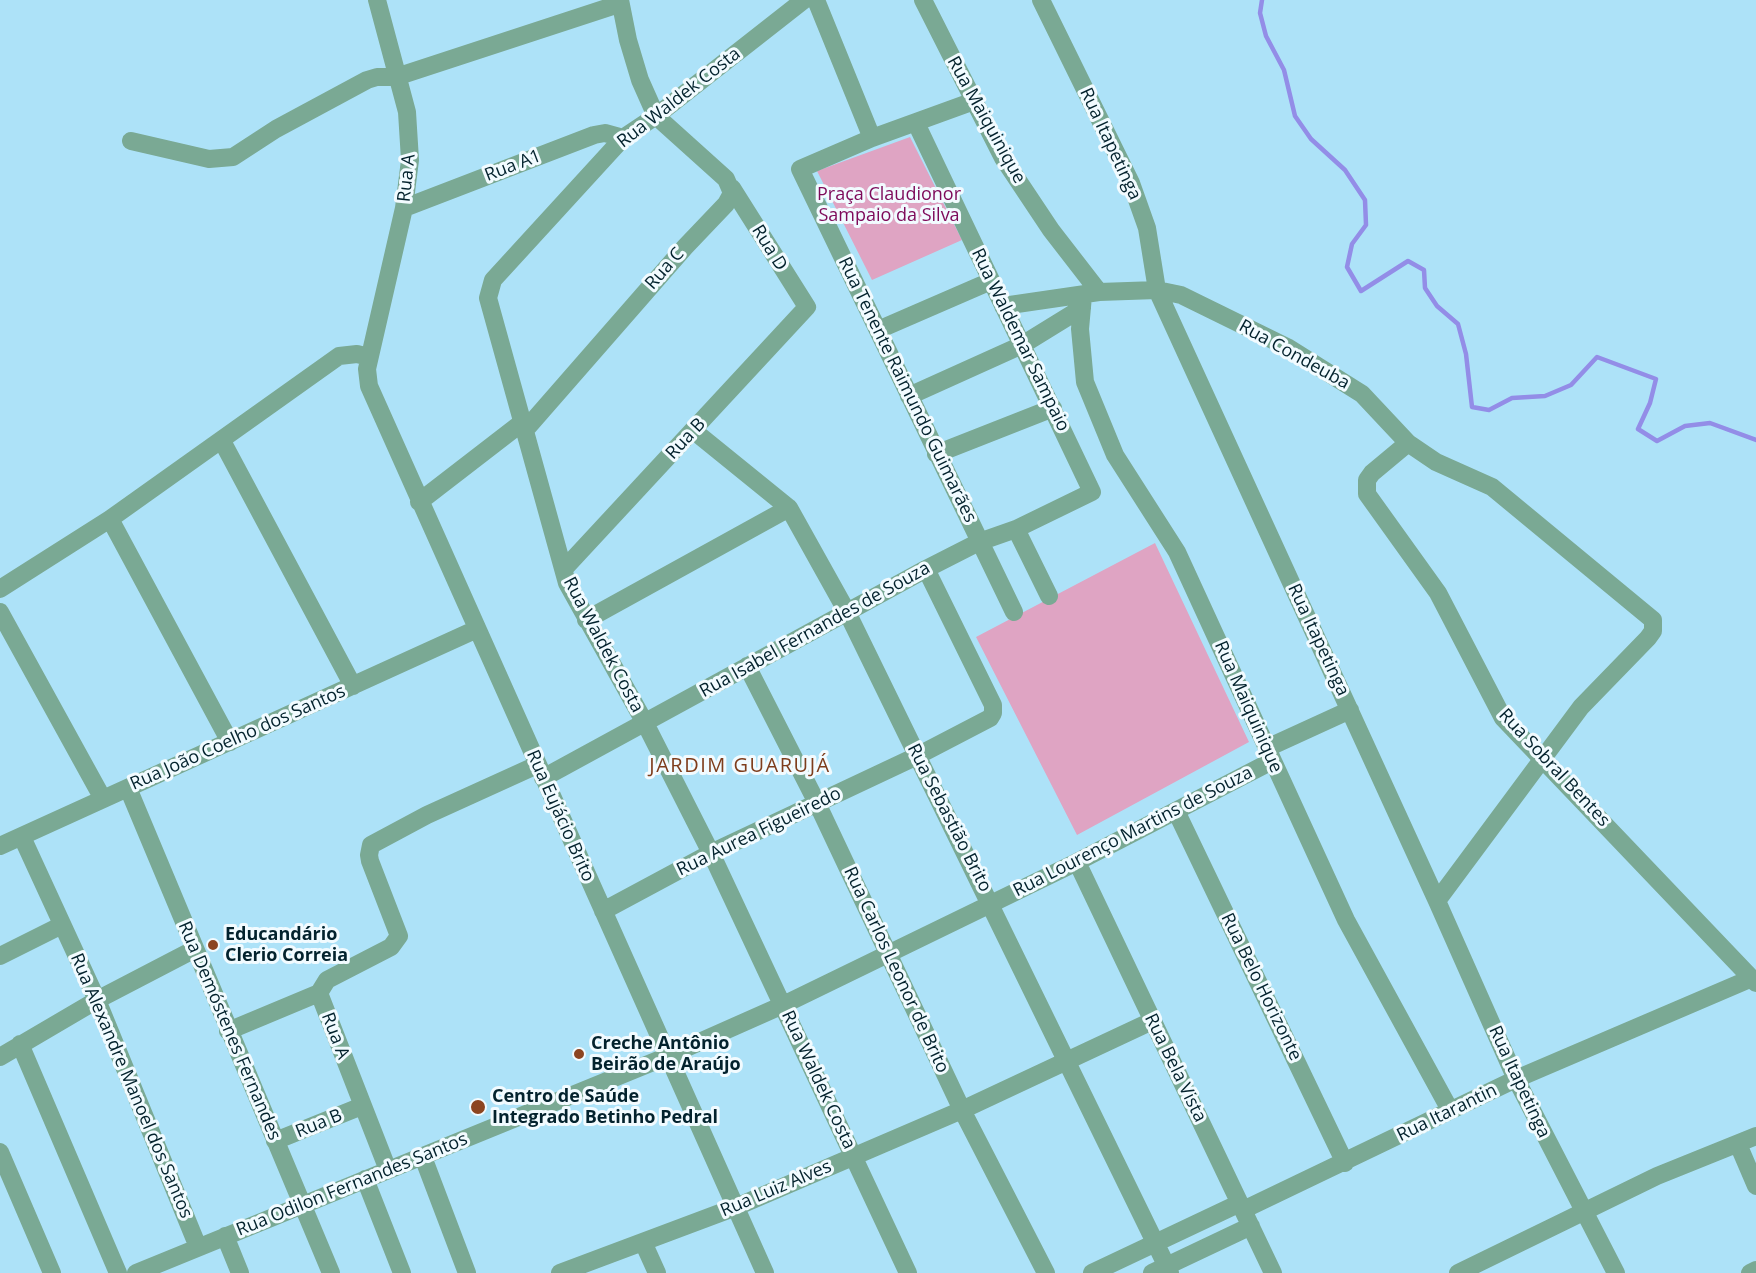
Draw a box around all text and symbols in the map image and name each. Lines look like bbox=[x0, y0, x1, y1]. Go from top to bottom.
street label: Rua Waldek Costa bbox=[613, 43, 745, 153]
street label: Rua Maiquinique bbox=[942, 53, 1030, 187]
street label: Rua Itapetinga bbox=[1075, 85, 1145, 203]
street label: Rua A1 bbox=[482, 145, 544, 187]
street label: Rua A bbox=[394, 153, 420, 203]
park label: Praça Claudionor Sampaio da Silva bbox=[817, 184, 961, 226]
street label: Rua D bbox=[747, 221, 791, 275]
street label: Rua C bbox=[641, 244, 689, 294]
street label: Rua Waldemar Sampaio bbox=[966, 245, 1074, 435]
street label: Rua Tenente Raimundo Guimarães bbox=[833, 254, 981, 526]
street label: Rua Condeuba bbox=[1235, 316, 1353, 394]
street label: Rua B bbox=[662, 414, 710, 464]
street label: Rua Isabel Fernandes de Souza bbox=[696, 558, 934, 702]
street label: Rua Waldek Costa bbox=[558, 574, 648, 716]
street label: Rua Itapetinga bbox=[1283, 581, 1353, 699]
street label: Rua Maiquinique bbox=[1209, 638, 1287, 776]
street label: Rua João Coelho dos Santos bbox=[127, 681, 349, 795]
street label: Rua Sobral Bentes bbox=[1494, 705, 1614, 831]
street label: Rua Sebastião Brito bbox=[902, 740, 996, 896]
street label: Rua Eujácio Brito bbox=[521, 747, 599, 885]
district label: JARDIM GUARUJÁ bbox=[649, 754, 831, 778]
street label: Rua Lourenço Martins de Souza bbox=[1010, 762, 1256, 902]
street label: Rua Aurea Figueiredo bbox=[673, 783, 845, 881]
street label: Rua Carlos Leonor de Brito bbox=[839, 863, 953, 1077]
street label: Rua Belo Horizonte bbox=[1216, 910, 1306, 1064]
street label: Rua Demóstenes Fernandes bbox=[173, 918, 285, 1144]
place label: Educandário Clerio Correia bbox=[225, 924, 348, 966]
marker: Educandário Clerio Correia bbox=[206, 938, 220, 952]
street label: Rua Alexandre Manoel dos Santos bbox=[65, 950, 197, 1222]
street label: Rua Waldek Costa bbox=[776, 1007, 860, 1153]
street label: Rua A bbox=[316, 1010, 354, 1062]
street label: Rua Bela Vista bbox=[1139, 1010, 1211, 1126]
street label: Rua Itapetinga bbox=[1484, 1023, 1554, 1141]
place label: Creche Antônio Beirão de Araújo bbox=[591, 1033, 741, 1076]
marker: Creche Antônio Beirão de Araújo bbox=[572, 1047, 586, 1061]
street label: Rua Itarantin bbox=[1393, 1079, 1501, 1147]
place label: Centro de Saúde Integrado Betinho Pedral bbox=[492, 1086, 718, 1128]
marker: Centro de Saúde Integrado Betinho Pedral bbox=[469, 1098, 487, 1116]
street label: Rua B bbox=[292, 1105, 346, 1143]
street label: Rua Odilon Fernandes Santos bbox=[233, 1129, 471, 1241]
street label: Rua Luiz Alves bbox=[717, 1156, 835, 1222]

